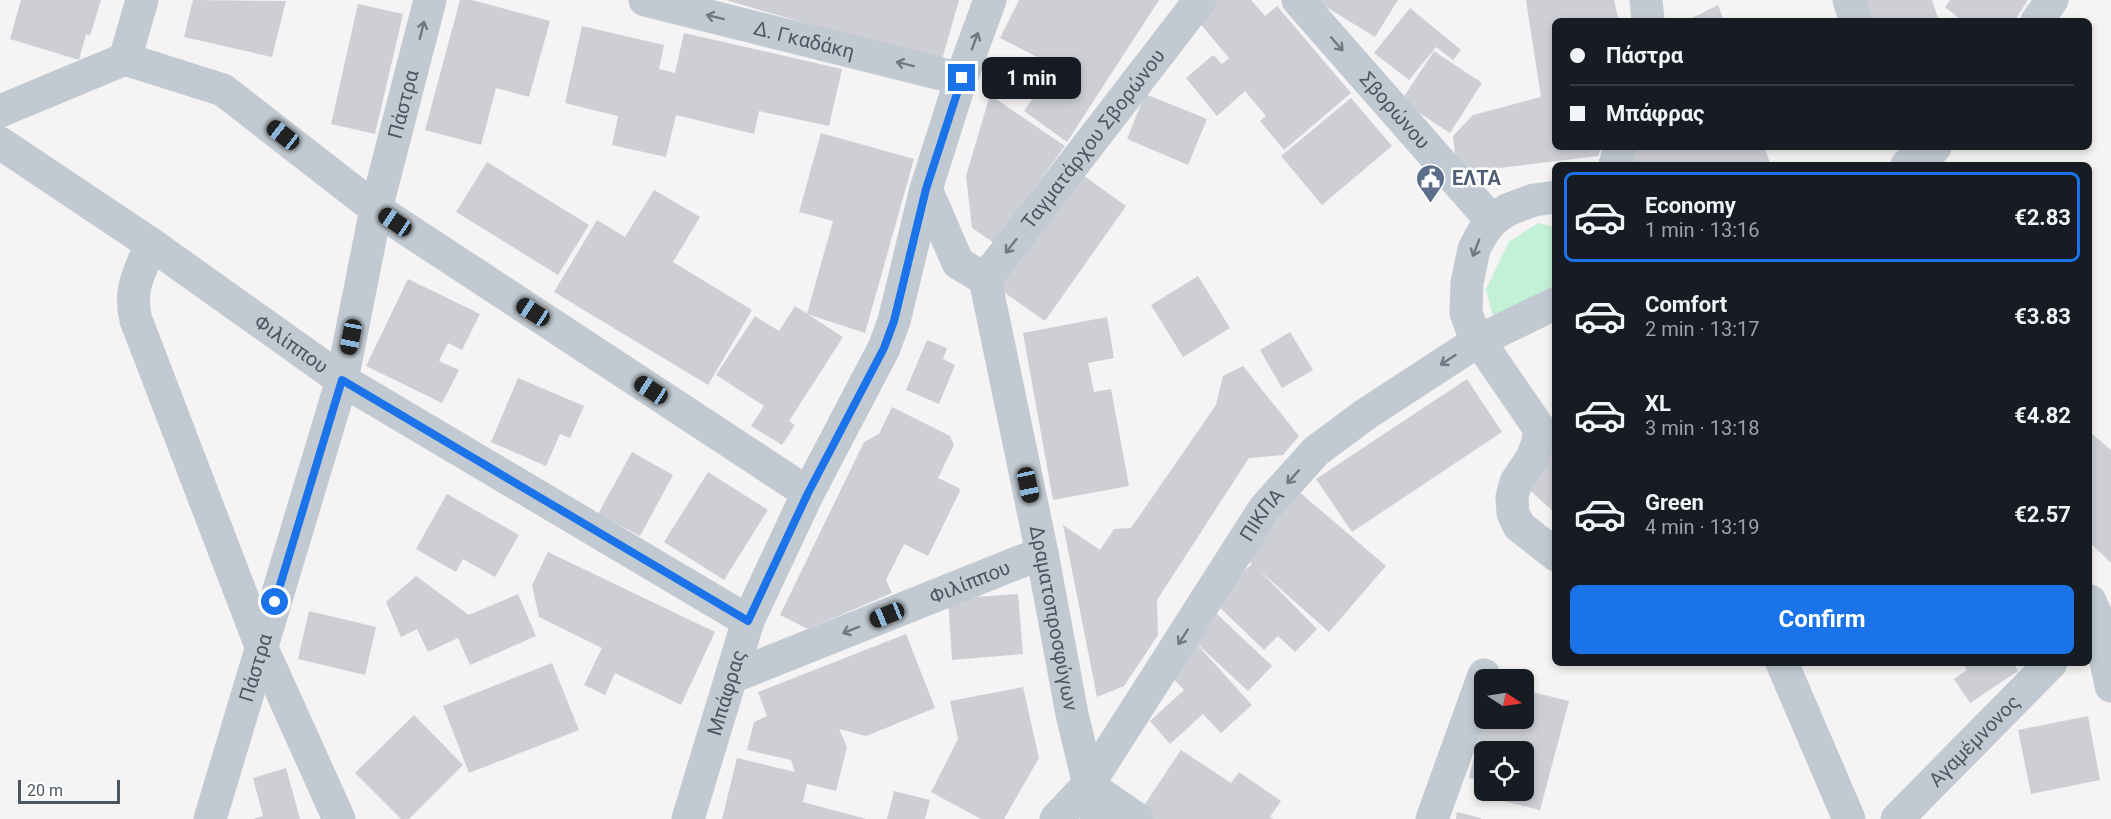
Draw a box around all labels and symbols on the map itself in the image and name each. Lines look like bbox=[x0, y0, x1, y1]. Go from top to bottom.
one-way arrow bbox=[706, 11, 725, 23]
street label: Δ. Γκαδάκη bbox=[751, 16, 857, 64]
one-way arrow bbox=[416, 21, 428, 40]
one-way arrow bbox=[970, 32, 981, 51]
one-way arrow bbox=[1330, 36, 1344, 51]
street label: Ταγματάρχου Σβορώνου bbox=[1016, 44, 1170, 234]
callout: 1 min bbox=[983, 57, 1082, 99]
one-way arrow bbox=[896, 58, 915, 70]
route end bbox=[948, 64, 975, 91]
street label: Πάστρα bbox=[383, 67, 424, 141]
street label: Σβορώνου bbox=[1355, 67, 1435, 154]
car bbox=[263, 117, 303, 153]
public building icon: ΕΛΤΑ bbox=[1415, 162, 1447, 204]
place label: ΕΛΤΑ bbox=[1452, 166, 1502, 190]
car bbox=[375, 204, 415, 240]
one-way arrow bbox=[1004, 238, 1017, 254]
one-way arrow bbox=[1470, 238, 1481, 257]
car bbox=[513, 295, 553, 329]
street label: Φιλίππου bbox=[250, 310, 333, 378]
car bbox=[339, 318, 363, 356]
one-way arrow bbox=[1441, 354, 1457, 366]
car bbox=[631, 373, 671, 407]
car bbox=[1015, 466, 1041, 504]
one-way arrow bbox=[1286, 469, 1300, 484]
street label: ΠΙΚΠΑ bbox=[1235, 483, 1289, 546]
street label: Δραματοπροσφύγων bbox=[1025, 523, 1083, 713]
street label: Φιλίππου bbox=[926, 555, 1013, 609]
route start bbox=[261, 588, 288, 615]
car bbox=[867, 600, 907, 630]
one-way arrow bbox=[843, 625, 861, 636]
one-way arrow bbox=[1176, 628, 1188, 645]
street label: Πάστρα bbox=[234, 630, 277, 705]
street label: Μπάφρας bbox=[702, 647, 751, 738]
north arrow bbox=[1474, 669, 1534, 729]
street label: Αγαμέμνονος bbox=[1924, 690, 2025, 792]
scale bar bbox=[18, 777, 120, 804]

